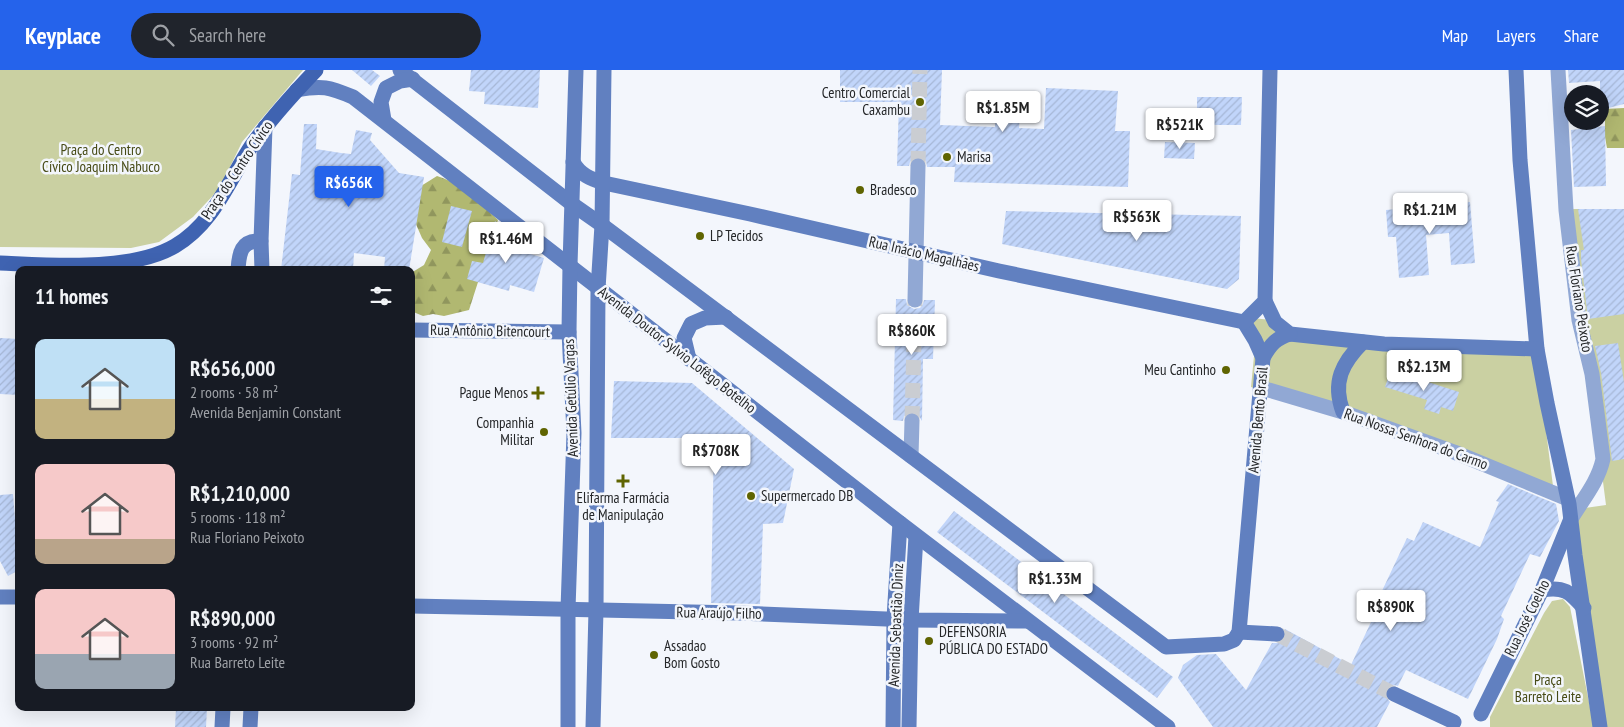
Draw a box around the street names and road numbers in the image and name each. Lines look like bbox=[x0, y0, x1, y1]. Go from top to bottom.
street label: Praça do Centro Cívico bbox=[197, 117, 277, 223]
street label: Rua Inácio Magalhães bbox=[867, 232, 981, 275]
street label: Rua Floriano Peixoto bbox=[1562, 244, 1597, 353]
street label: Avenida Doutor Sylvio Lofêgo Botelho bbox=[595, 282, 760, 417]
street label: Rua Antônio Bitencourt bbox=[430, 320, 550, 341]
street label: Avenida Getúlio Vargas bbox=[559, 339, 582, 458]
street label: Avenida Bento Brasil bbox=[1243, 365, 1272, 474]
street label: Rua Nossa Senhora do Carmo bbox=[1342, 404, 1491, 473]
street label: Avenida Sebastião Diniz bbox=[884, 563, 907, 687]
street label: Rua José Coelho bbox=[1500, 576, 1553, 659]
street label: Rua Araújo Filho bbox=[676, 602, 762, 623]

